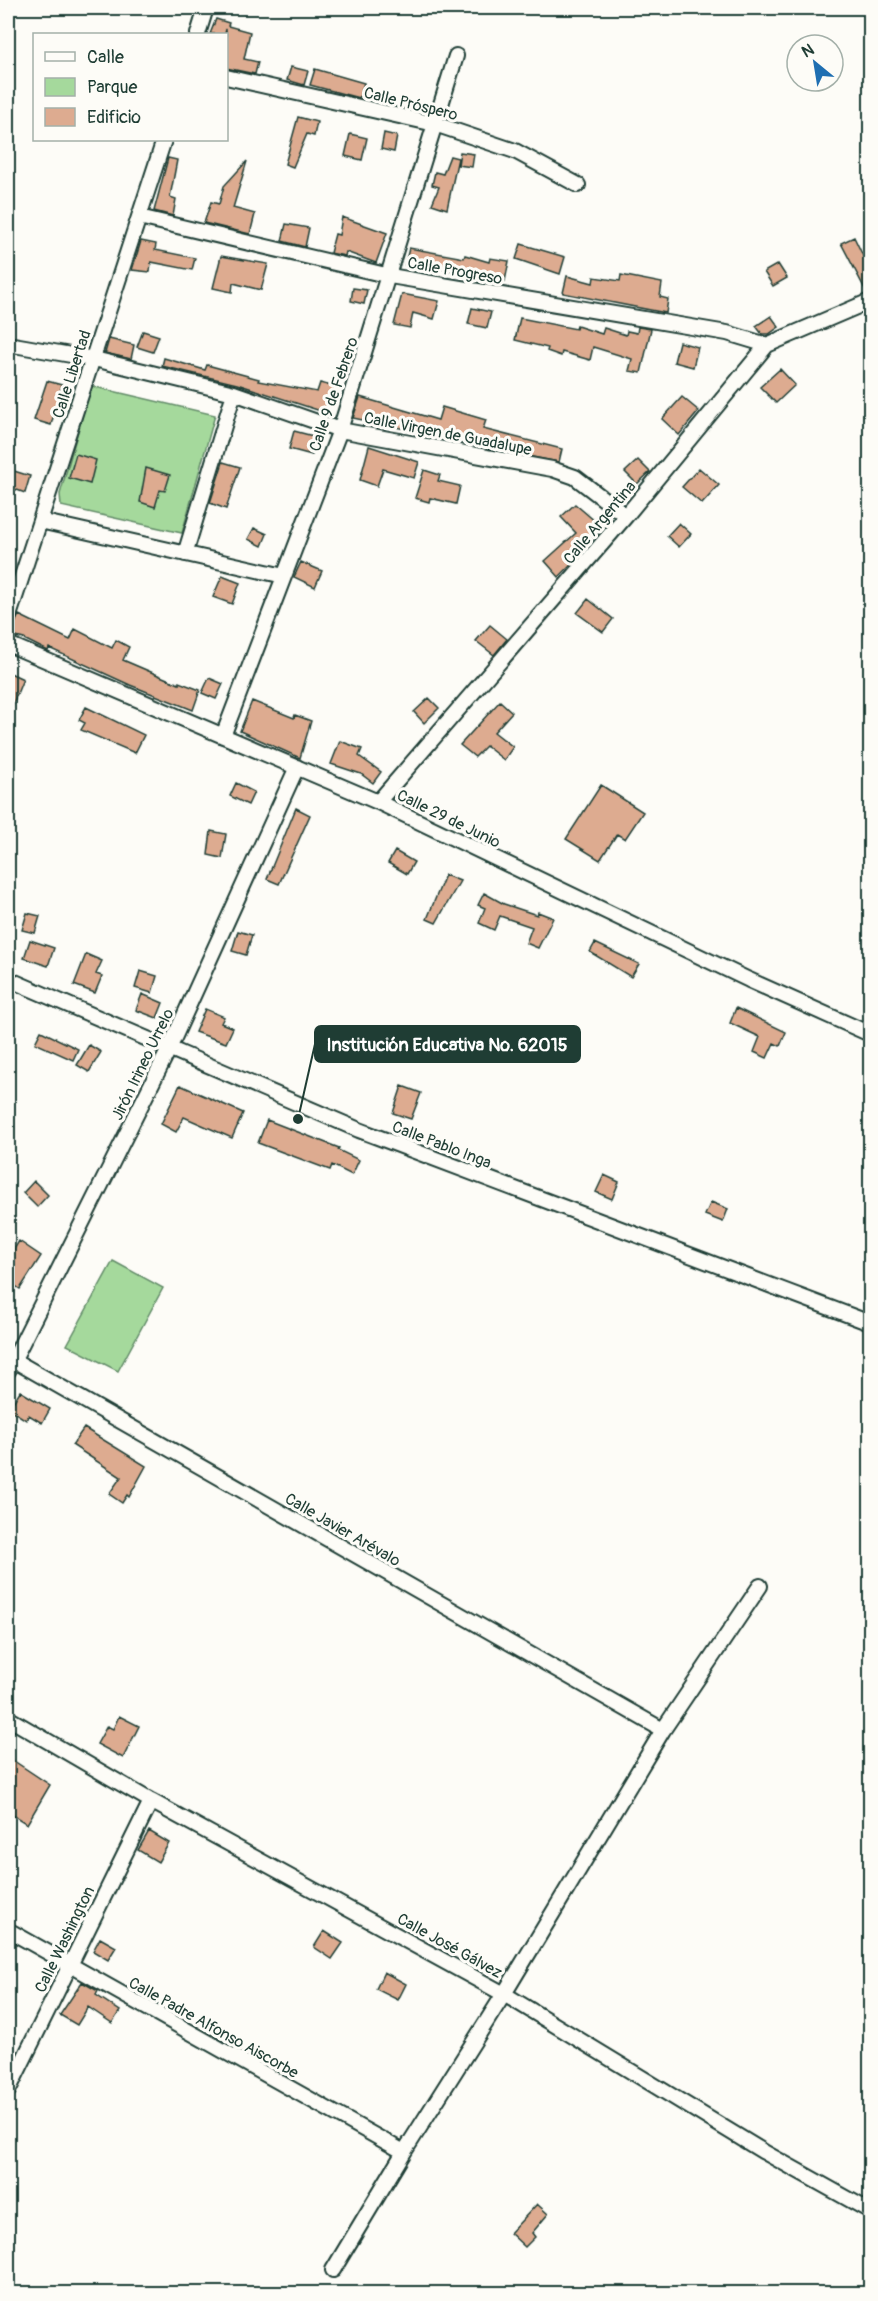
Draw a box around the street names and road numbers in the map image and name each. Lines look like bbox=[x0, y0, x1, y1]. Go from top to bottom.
street label: Calle Próspero bbox=[362, 83, 460, 125]
street label: Calle Progreso bbox=[406, 253, 504, 289]
street label: Calle Libertad bbox=[48, 328, 96, 421]
street label: Calle 9 de Febrero bbox=[305, 334, 363, 454]
street label: Calle Virgen de Guadalupe bbox=[362, 408, 534, 460]
street label: Calle Argentina bbox=[559, 477, 640, 568]
street label: Calle 29 de Junio bbox=[394, 785, 504, 853]
street label: Jirón Irineo Urrelo bbox=[107, 1005, 179, 1123]
street label: Calle Pablo Inga bbox=[389, 1117, 494, 1173]
street label: Calle Javier Arévalo bbox=[281, 1489, 404, 1571]
street label: Calle Washington bbox=[30, 1883, 99, 1996]
street label: Calle José Gálvez bbox=[394, 1909, 506, 1983]
street label: Calle Padre Alfonso Aiscorbe bbox=[125, 1973, 302, 2083]

